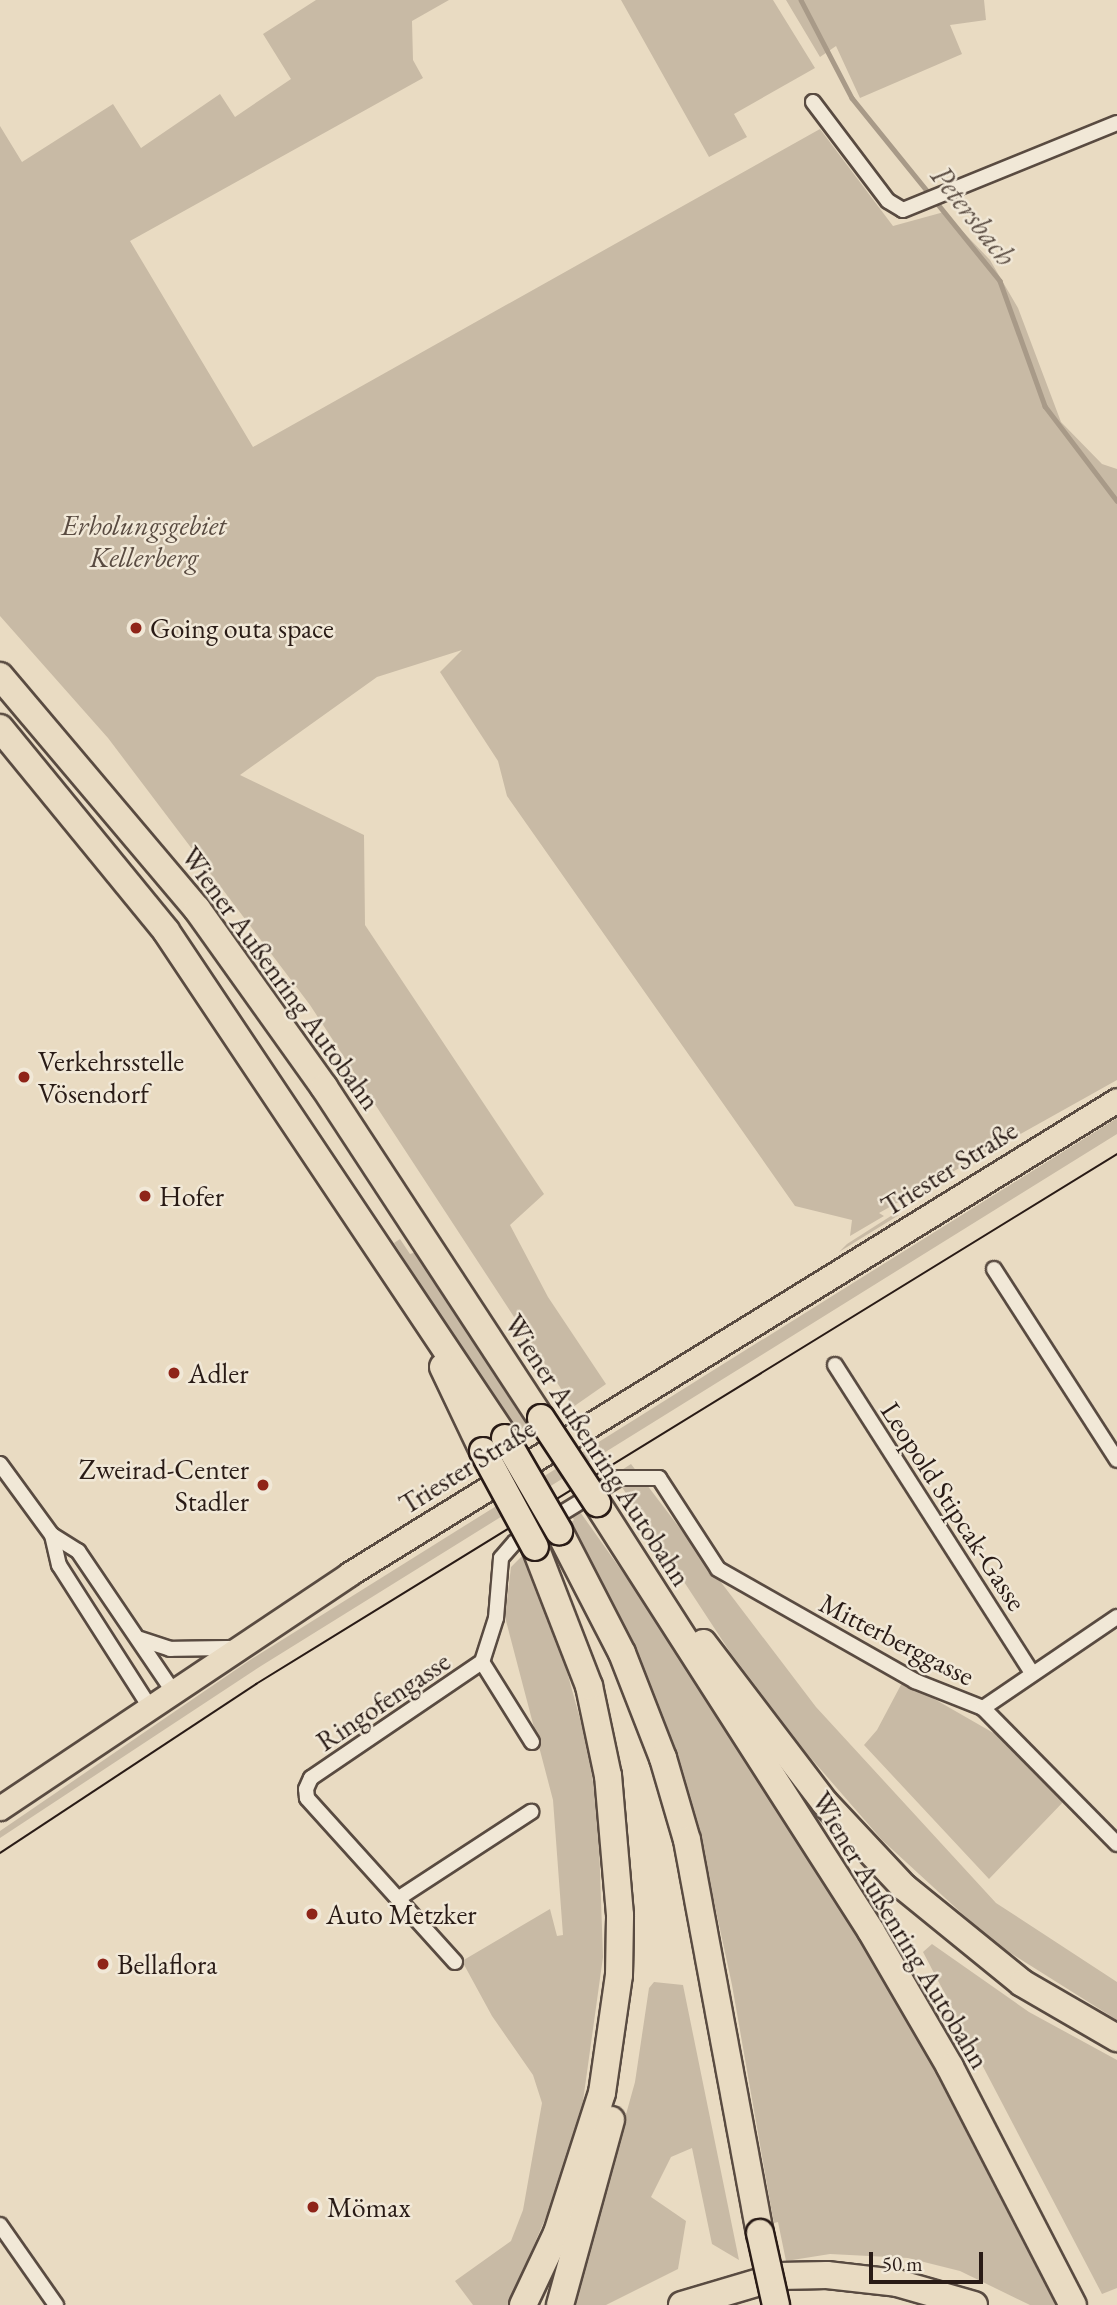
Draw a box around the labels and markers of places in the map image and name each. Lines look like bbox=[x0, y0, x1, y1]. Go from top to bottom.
place label: Going outa space bbox=[150, 611, 334, 645]
marker: Going outa space bbox=[128, 620, 144, 636]
place label: Verkehrsstelle Vösendorf bbox=[38, 1044, 184, 1110]
marker: Verkehrsstelle Vösendorf bbox=[16, 1069, 32, 1085]
place label: Hofer bbox=[159, 1179, 224, 1213]
marker: Hofer bbox=[137, 1188, 153, 1204]
place label: Adler bbox=[188, 1356, 249, 1390]
marker: Adler bbox=[166, 1365, 182, 1381]
place label: Zweirad-Center Stadler bbox=[79, 1452, 249, 1518]
marker: Zweirad-Center Stadler bbox=[255, 1477, 271, 1493]
place label: Auto Metzker bbox=[326, 1897, 477, 1931]
marker: Auto Metzker bbox=[304, 1906, 320, 1922]
place label: Bellaflora bbox=[117, 1947, 218, 1981]
marker: Bellaflora bbox=[95, 1956, 111, 1972]
place label: Mömax bbox=[327, 2190, 411, 2224]
marker: Mömax bbox=[305, 2199, 321, 2215]

